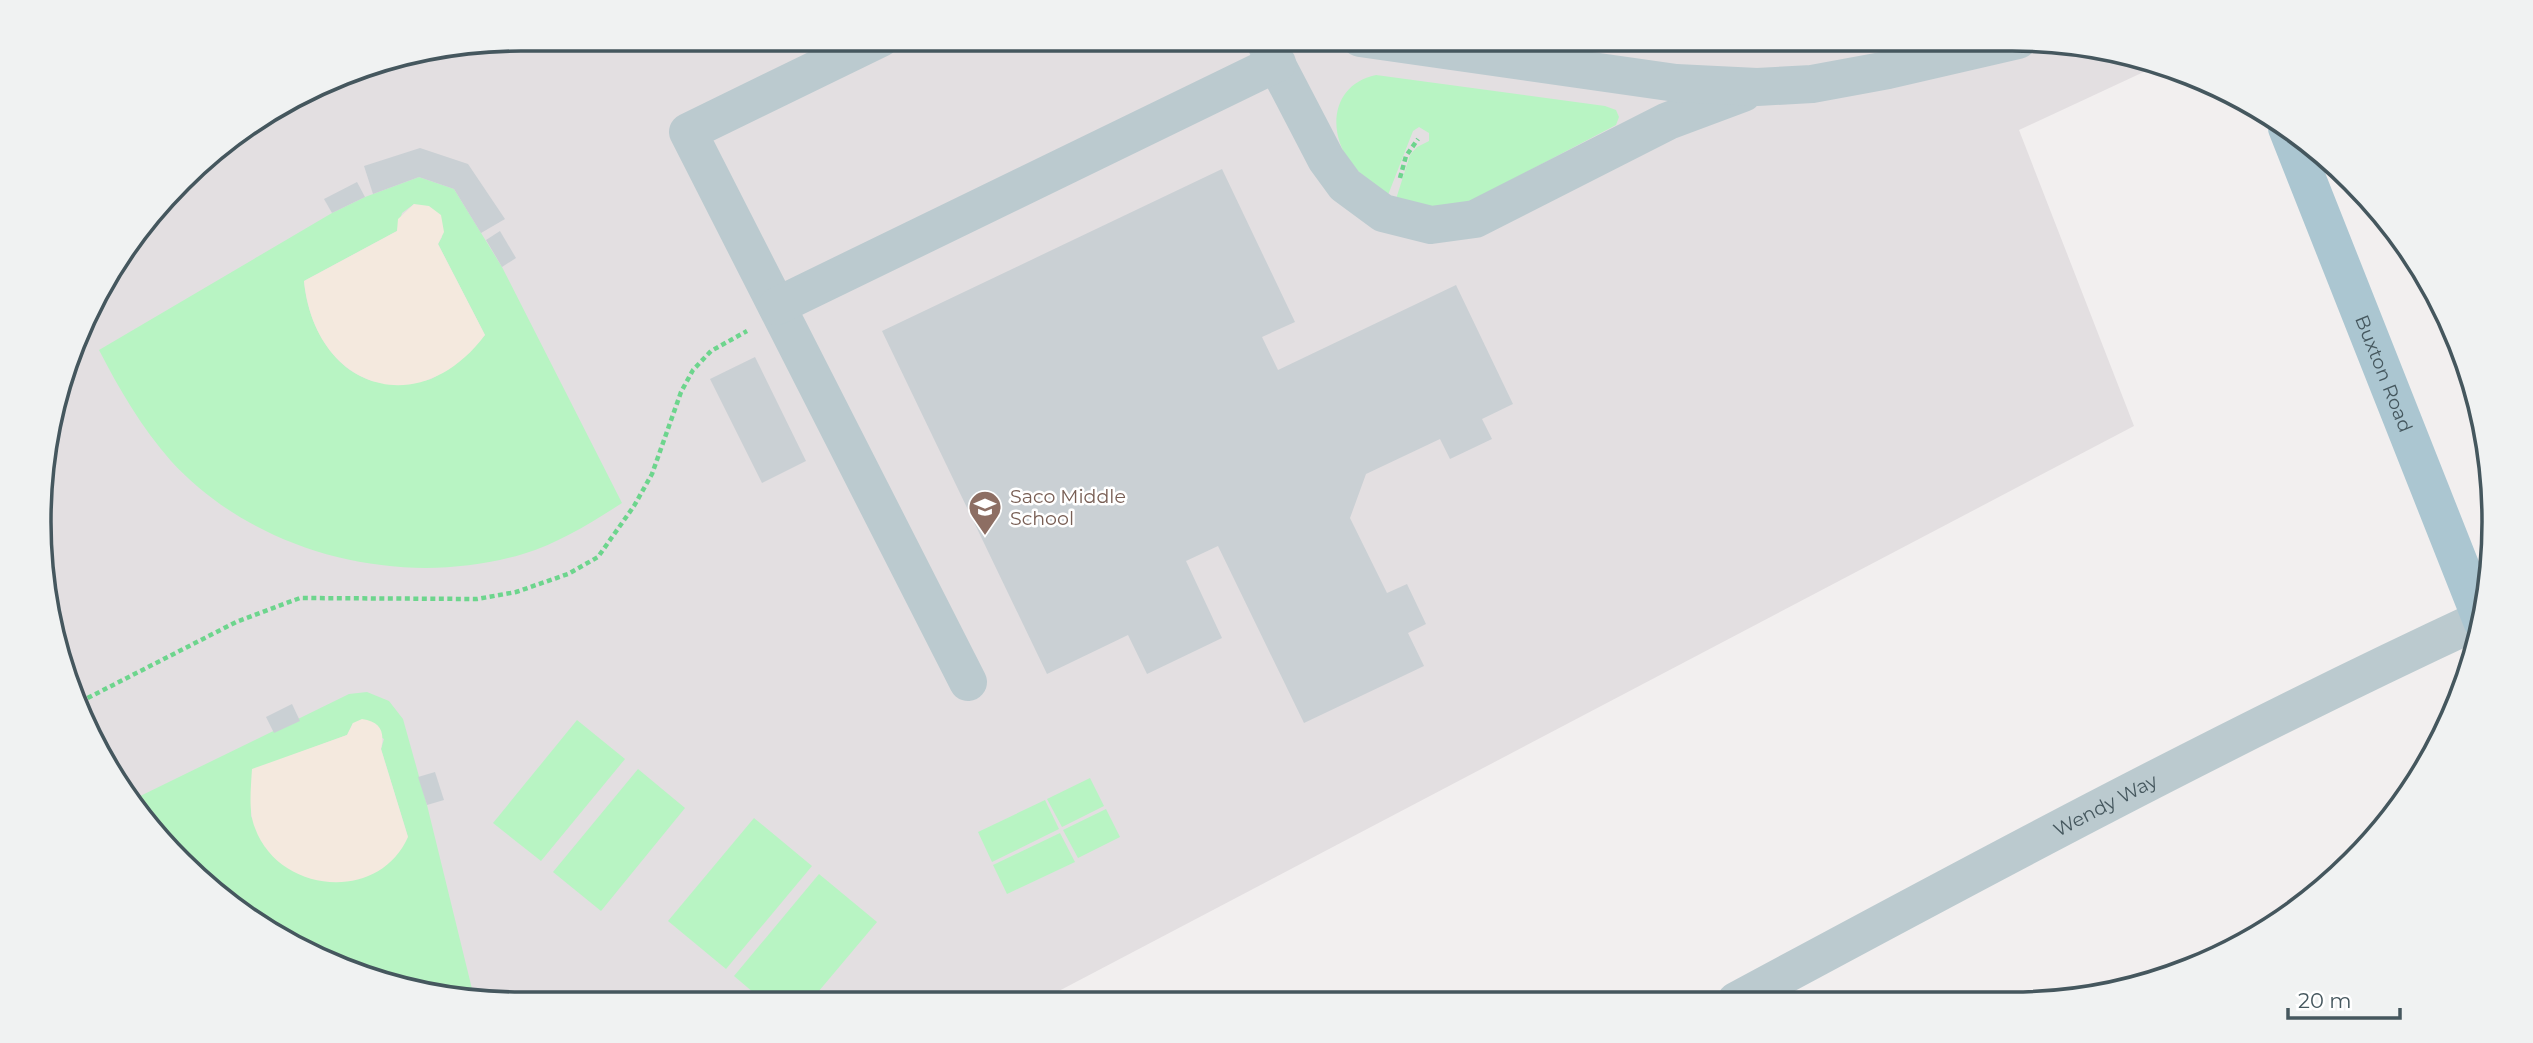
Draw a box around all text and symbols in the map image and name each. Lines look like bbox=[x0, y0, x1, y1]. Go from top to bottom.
street label: Buxton Road bbox=[2350, 312, 2417, 436]
place label: Saco Middle School bbox=[1010, 485, 1126, 530]
school or university icon: Saco Middle School bbox=[966, 488, 1004, 537]
street label: Wendy Way bbox=[2050, 769, 2162, 842]
scale bar bbox=[2288, 976, 2400, 1020]
text: 20 m bbox=[2298, 988, 2352, 1013]

